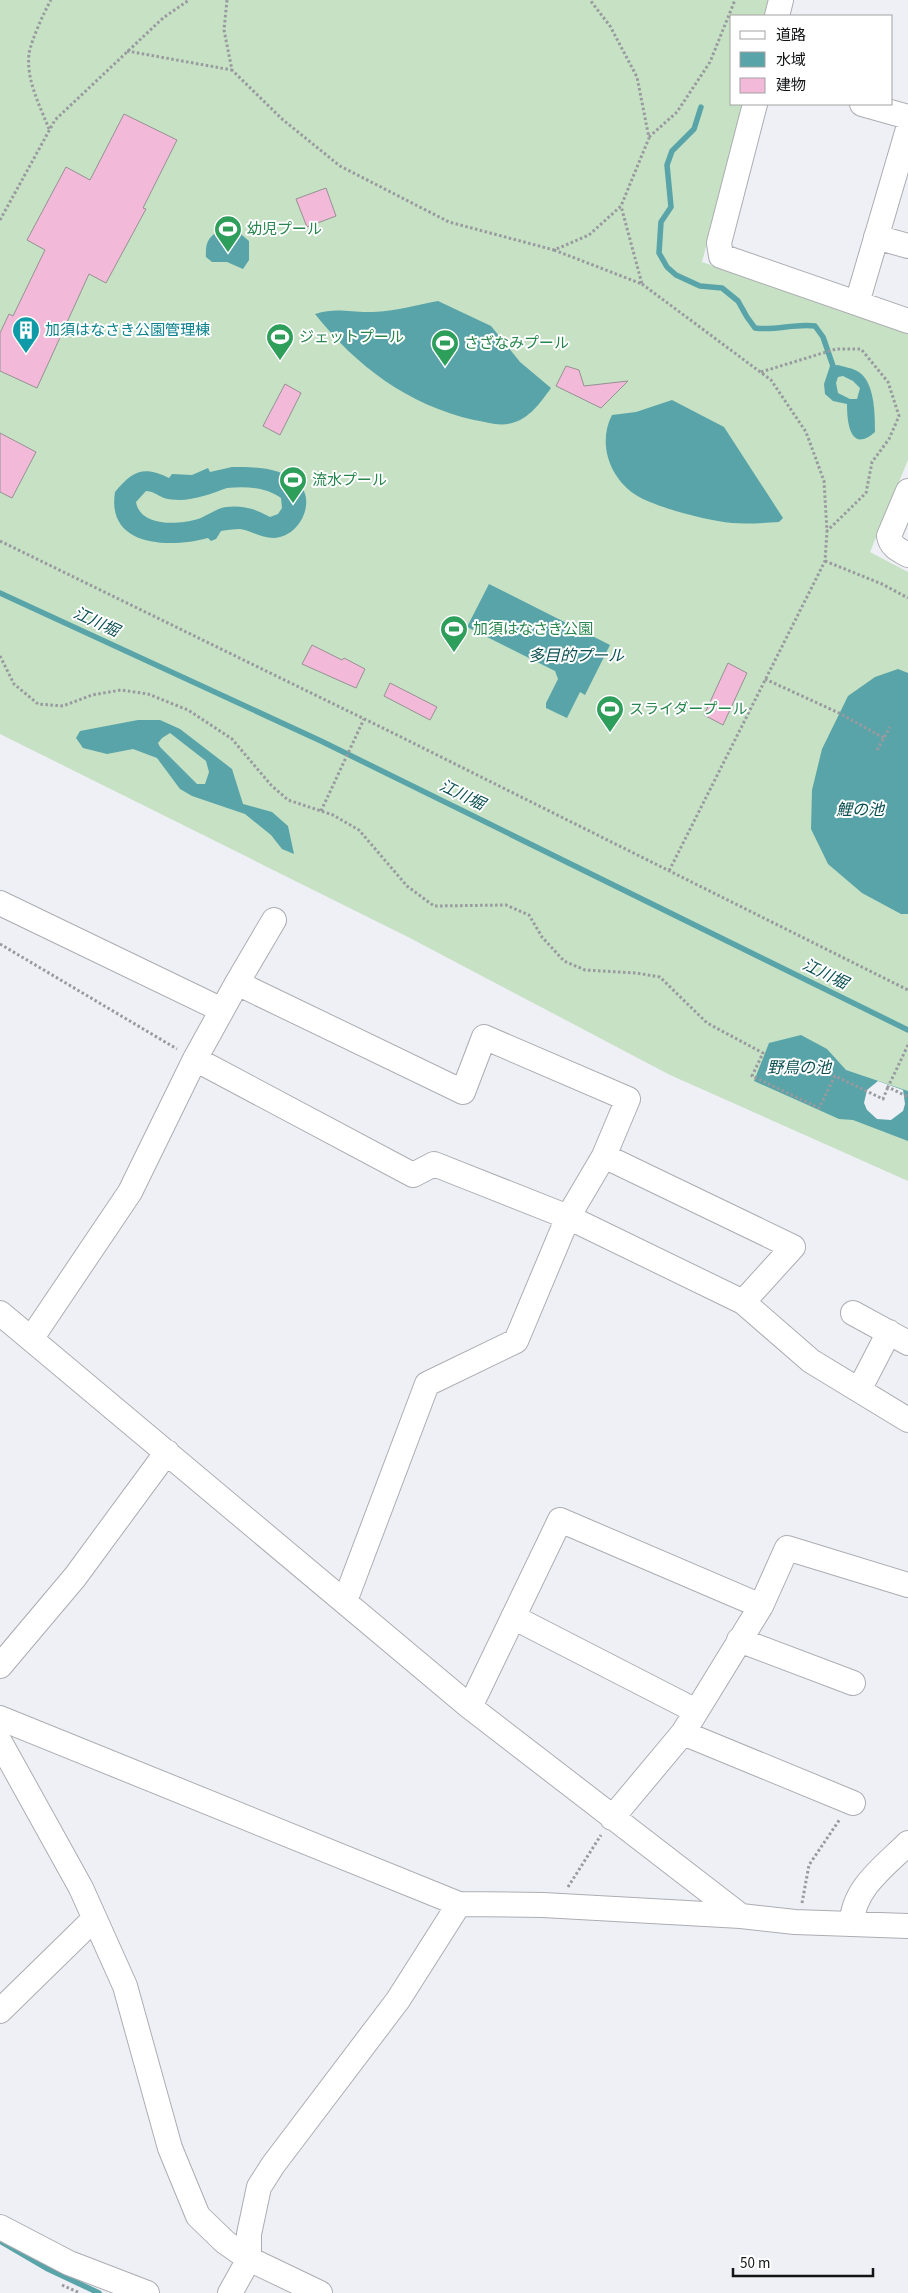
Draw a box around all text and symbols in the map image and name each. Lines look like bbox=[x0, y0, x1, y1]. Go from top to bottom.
legend bbox=[730, 15, 893, 105]
text: 道路 bbox=[776, 25, 806, 46]
text: 水域 bbox=[776, 50, 806, 71]
text: 建物 bbox=[776, 75, 806, 96]
sports icon: 幼児プール bbox=[213, 214, 243, 253]
place label: 幼児プール bbox=[247, 219, 322, 240]
building icon: 加須はなさき公園管理棟 bbox=[11, 315, 41, 354]
place label: 加須はなさき公園管理棟 bbox=[45, 320, 210, 341]
sports icon: ジェットプール bbox=[265, 322, 295, 361]
place label: ジェットプール bbox=[299, 327, 404, 348]
sports icon: さざなみプール bbox=[430, 328, 460, 367]
place label: さざなみプール bbox=[464, 333, 569, 354]
sports icon: 流水プール bbox=[278, 465, 308, 504]
place label: 流水プール bbox=[312, 470, 387, 491]
water label: 江川堀 bbox=[70, 602, 125, 643]
sports icon: 加須はなさき公園 bbox=[439, 614, 469, 653]
place label: 加須はなさき公園 bbox=[473, 619, 593, 640]
water label: 多目的プール bbox=[528, 645, 625, 667]
sports icon: スライダープール bbox=[595, 694, 625, 733]
place label: スライダープール bbox=[629, 699, 748, 720]
water label: 江川堀 bbox=[436, 775, 491, 817]
water label: 鯉の池 bbox=[836, 799, 886, 821]
water label: 江川堀 bbox=[799, 954, 854, 996]
water label: 野鳥の池 bbox=[767, 1057, 833, 1079]
scale bar bbox=[733, 2246, 873, 2278]
text: 50 m bbox=[740, 2253, 770, 2274]

